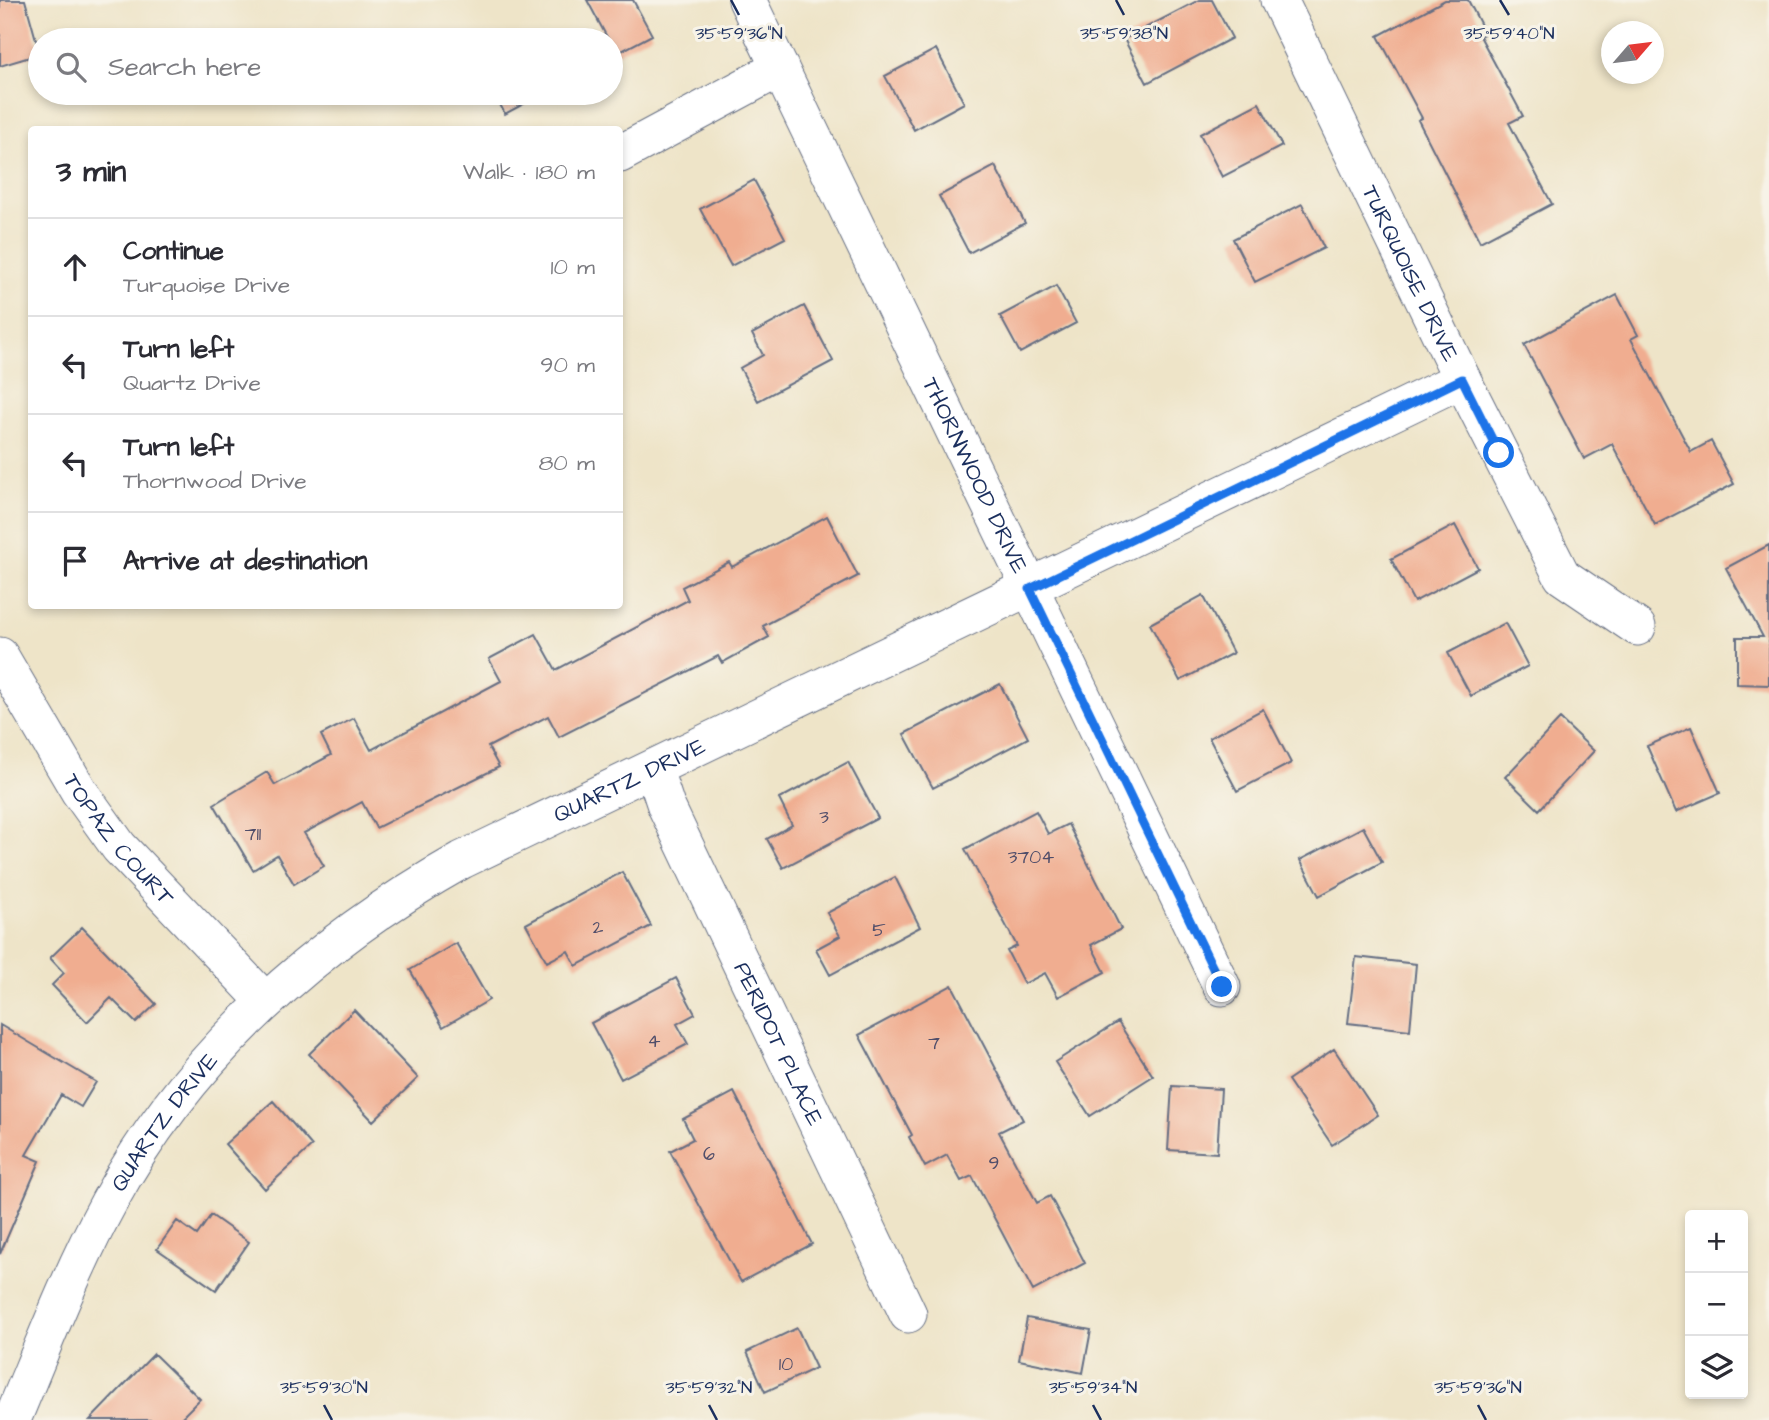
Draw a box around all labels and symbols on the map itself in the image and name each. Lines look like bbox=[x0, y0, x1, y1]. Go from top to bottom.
text: 35°59'36"N bbox=[695, 21, 783, 46]
text: 35°59'38"N bbox=[1080, 21, 1168, 46]
text: 35°59'40"N bbox=[1464, 21, 1554, 46]
north arrow bbox=[1601, 21, 1664, 84]
street label: TURQUOISE DRIVE bbox=[1354, 180, 1466, 367]
street label: THORNWOOD DRIVE bbox=[914, 372, 1036, 579]
route start bbox=[1483, 437, 1514, 468]
street label: QUARTZ DRIVE bbox=[548, 730, 711, 831]
street label: TOPAZ COURT bbox=[55, 768, 182, 913]
house number: 3 bbox=[819, 804, 829, 831]
house number: 711 bbox=[245, 821, 262, 848]
house number: 3704 bbox=[1008, 844, 1054, 871]
house number: 2 bbox=[593, 914, 604, 941]
house number: 5 bbox=[872, 917, 886, 944]
street label: PERIDOT PLACE bbox=[726, 957, 831, 1131]
route end bbox=[1206, 971, 1237, 1002]
house number: 4 bbox=[648, 1028, 661, 1055]
house number: 7 bbox=[928, 1030, 940, 1057]
street label: QUARTZ DRIVE bbox=[103, 1045, 226, 1198]
house number: 6 bbox=[703, 1141, 715, 1168]
house number: 9 bbox=[989, 1150, 999, 1177]
house number: 10 bbox=[779, 1351, 793, 1378]
text: 35°59'30"N bbox=[280, 1375, 368, 1400]
text: 35°59'32"N bbox=[666, 1375, 752, 1400]
text: 35°59'34"N bbox=[1049, 1375, 1137, 1400]
text: 35°59'36"N bbox=[1434, 1375, 1522, 1400]

